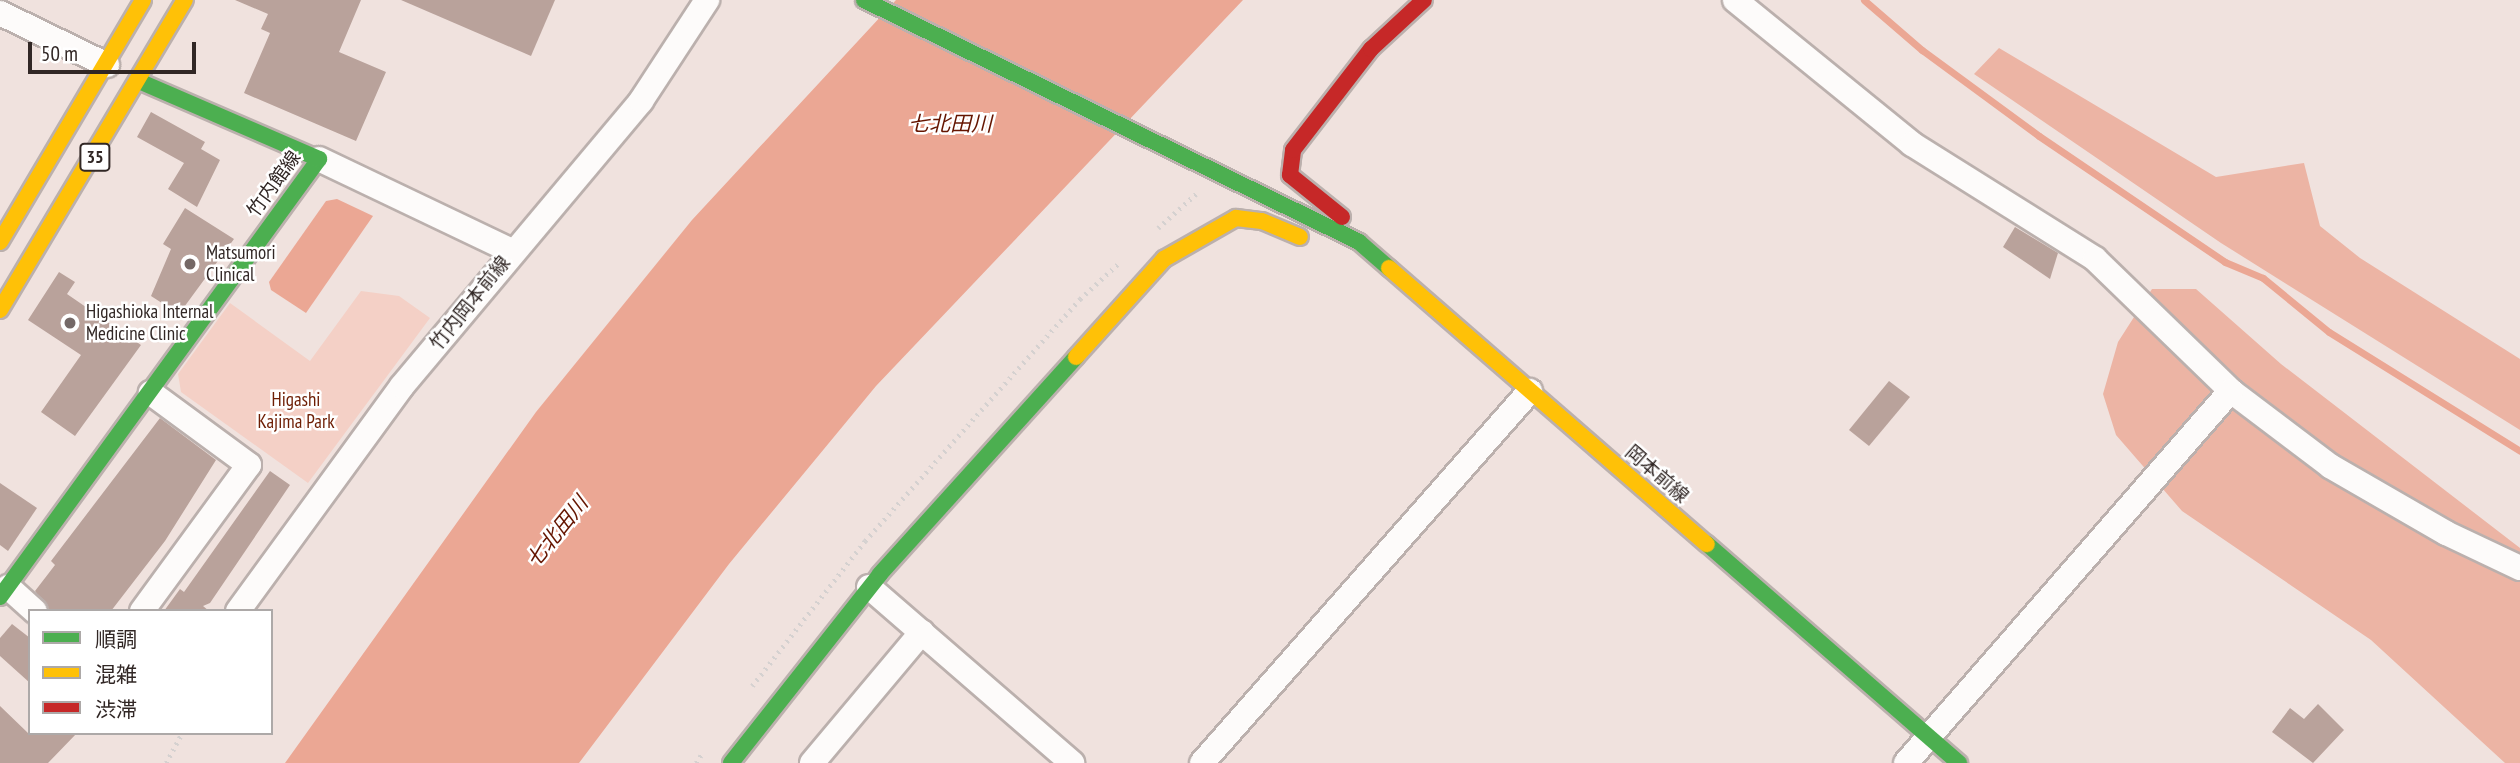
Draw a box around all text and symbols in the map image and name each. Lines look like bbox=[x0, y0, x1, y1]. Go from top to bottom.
scale bar bbox=[32, 28, 200, 72]
text: 50 m bbox=[41, 40, 78, 67]
water label: 七北田川 bbox=[908, 111, 992, 137]
road number: 35 bbox=[79, 142, 111, 172]
street label: 竹内館線 bbox=[242, 147, 306, 221]
place label: Matsumori Clinical bbox=[206, 242, 276, 286]
street label: 竹内岡本前線 bbox=[425, 252, 515, 354]
marker: Matsumori Clinical bbox=[180, 254, 200, 274]
place label: Higashioka Internal Medicine Clinic bbox=[86, 301, 213, 345]
marker: Higashioka Internal Medicine Clinic bbox=[60, 313, 80, 333]
park label: Higashi Kajima Park bbox=[257, 389, 335, 433]
street label: 岡本前線 bbox=[1621, 440, 1693, 508]
water label: 七北田川 bbox=[521, 491, 593, 573]
legend bbox=[28, 609, 273, 735]
text: 順調 bbox=[95, 626, 137, 653]
text: 混雑 bbox=[95, 661, 137, 688]
text: 渋滞 bbox=[95, 696, 137, 723]

